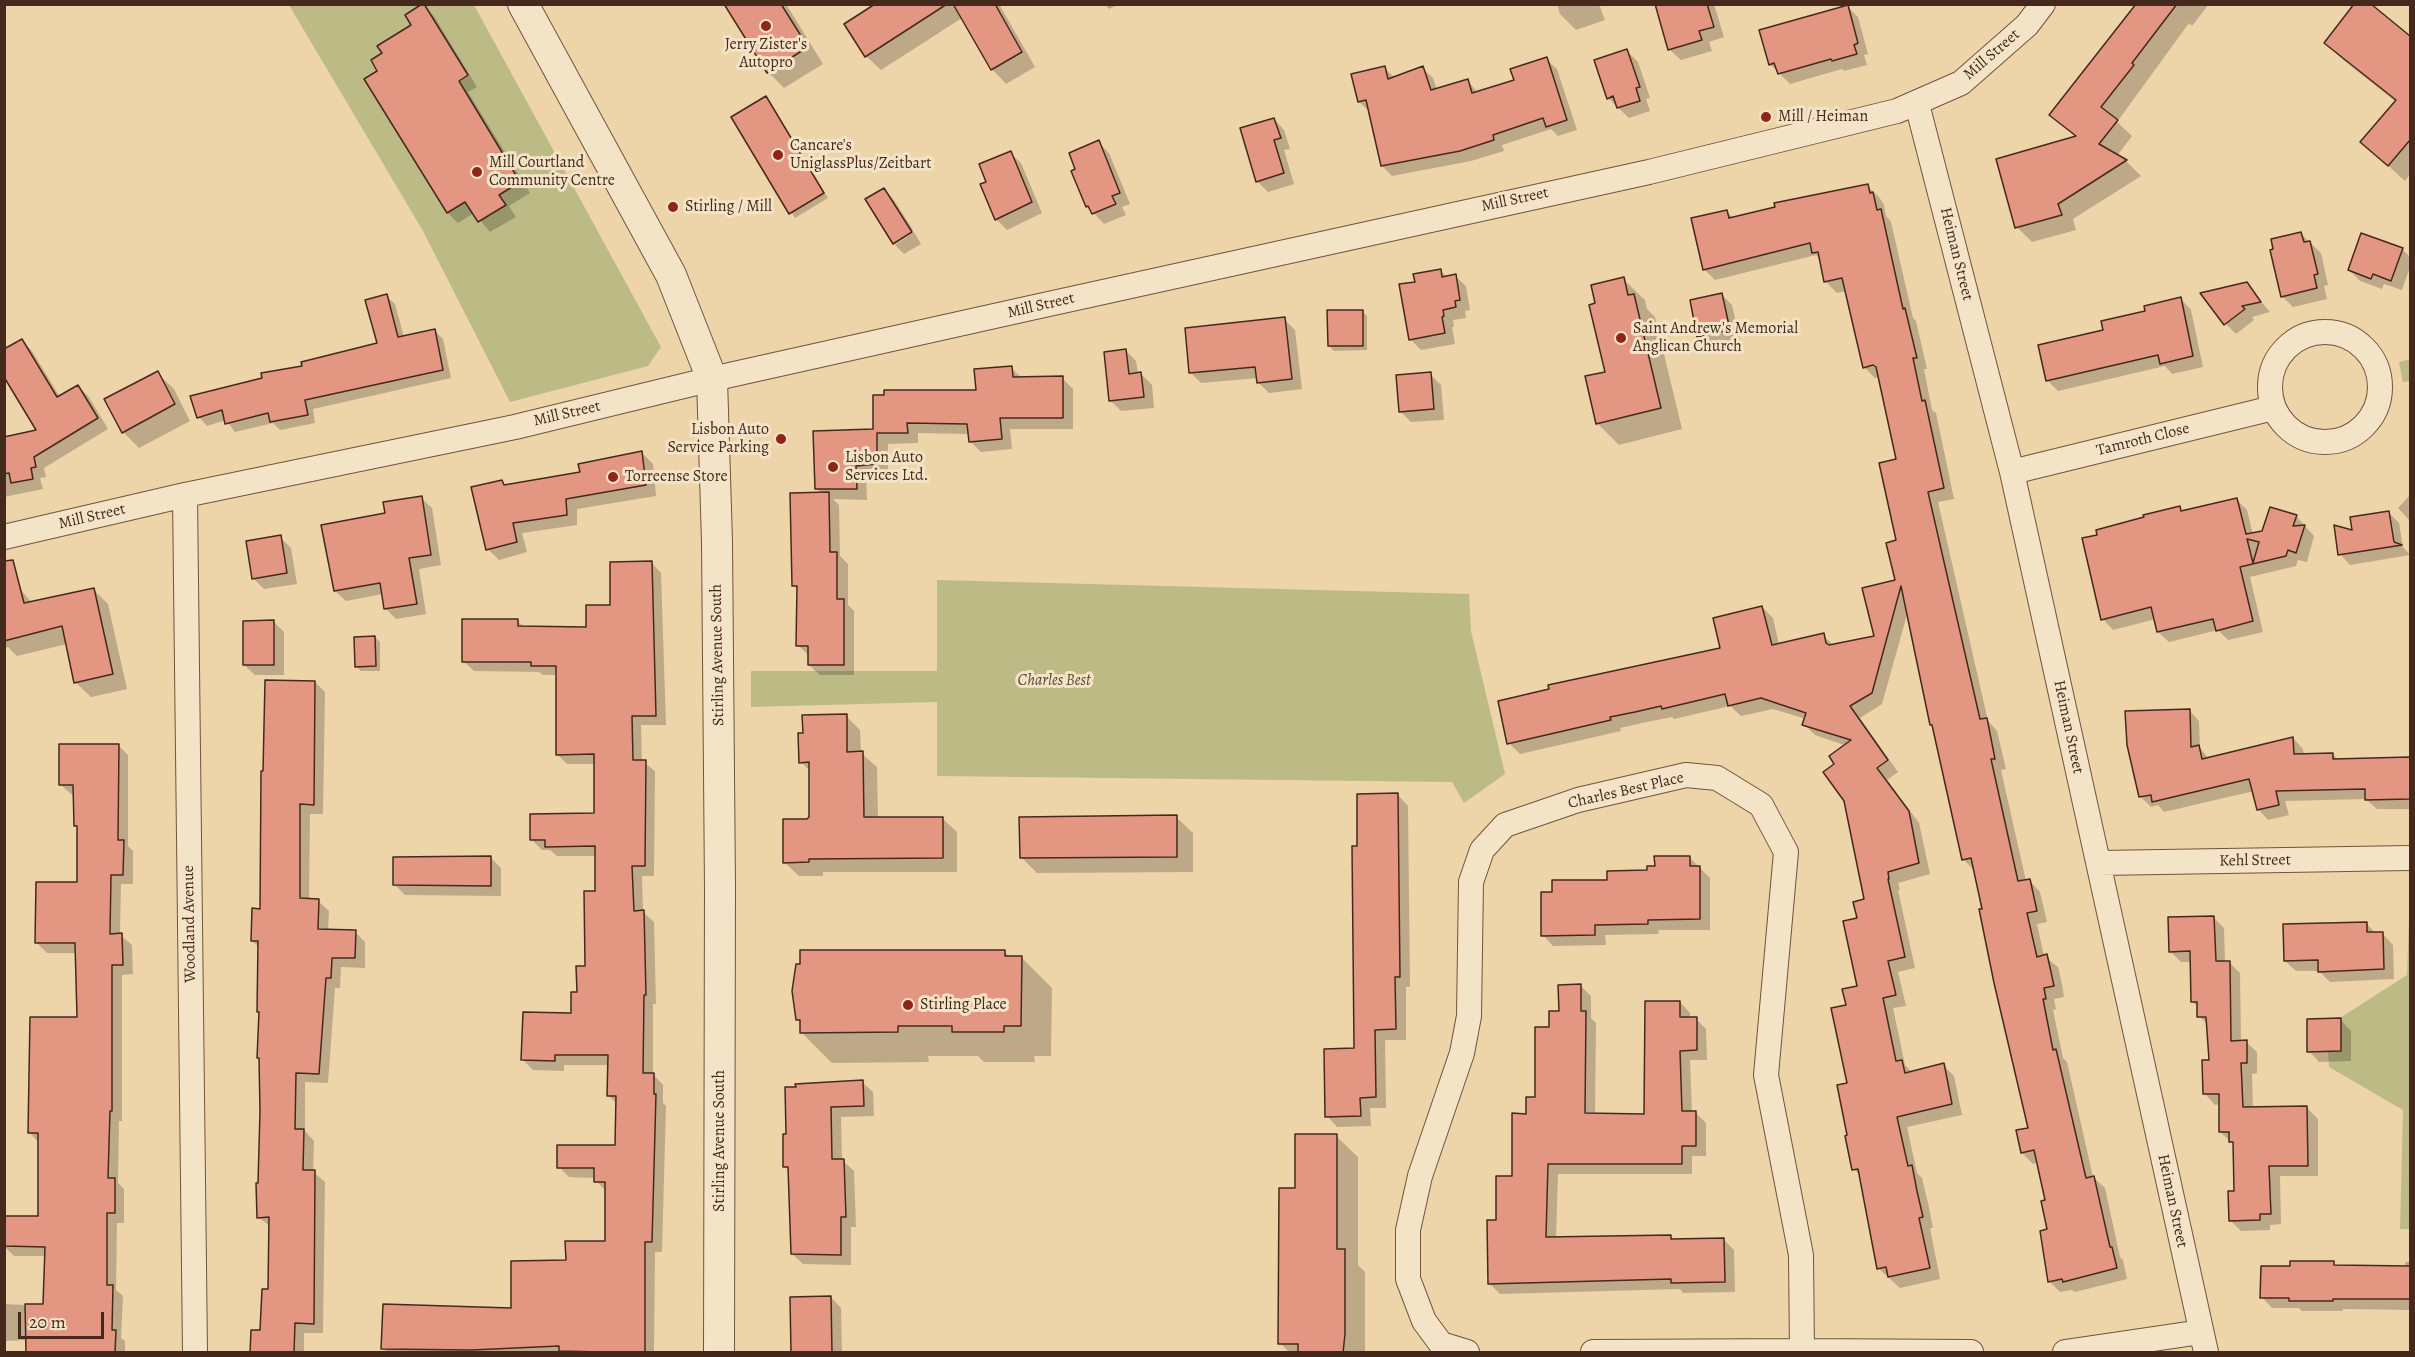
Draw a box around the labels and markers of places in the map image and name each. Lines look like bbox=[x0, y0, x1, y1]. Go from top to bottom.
marker: Jerry Zister's Autopro bbox=[759, 19, 773, 33]
place label: Jerry Zister's Autopro bbox=[725, 35, 807, 73]
place label: Mill / Heiman bbox=[1778, 107, 1868, 127]
marker: Mill / Heiman bbox=[1759, 110, 1773, 124]
place label: Cancare's UniglassPlus/Zeitbart bbox=[790, 136, 931, 174]
marker: Cancare's UniglassPlus/Zeitbart bbox=[771, 148, 785, 162]
place label: Mill Courtland Community Centre bbox=[489, 153, 615, 191]
marker: Mill Courtland Community Centre bbox=[470, 165, 484, 179]
place label: Stirling / Mill bbox=[685, 197, 772, 217]
marker: Stirling / Mill bbox=[666, 200, 680, 214]
place label: Saint Andrew's Memorial Anglican Church bbox=[1633, 319, 1798, 357]
marker: Saint Andrew's Memorial Anglican Church bbox=[1614, 331, 1628, 345]
place label: Lisbon Auto Service Parking bbox=[667, 420, 769, 458]
marker: Lisbon Auto Service Parking bbox=[774, 432, 788, 446]
place label: Lisbon Auto Services Ltd. bbox=[845, 448, 929, 486]
marker: Lisbon Auto Services Ltd. bbox=[826, 460, 840, 474]
place label: Torreense Store bbox=[625, 467, 728, 487]
marker: Torreense Store bbox=[606, 470, 620, 484]
place label: Stirling Place bbox=[920, 995, 1007, 1015]
marker: Stirling Place bbox=[901, 998, 915, 1012]

